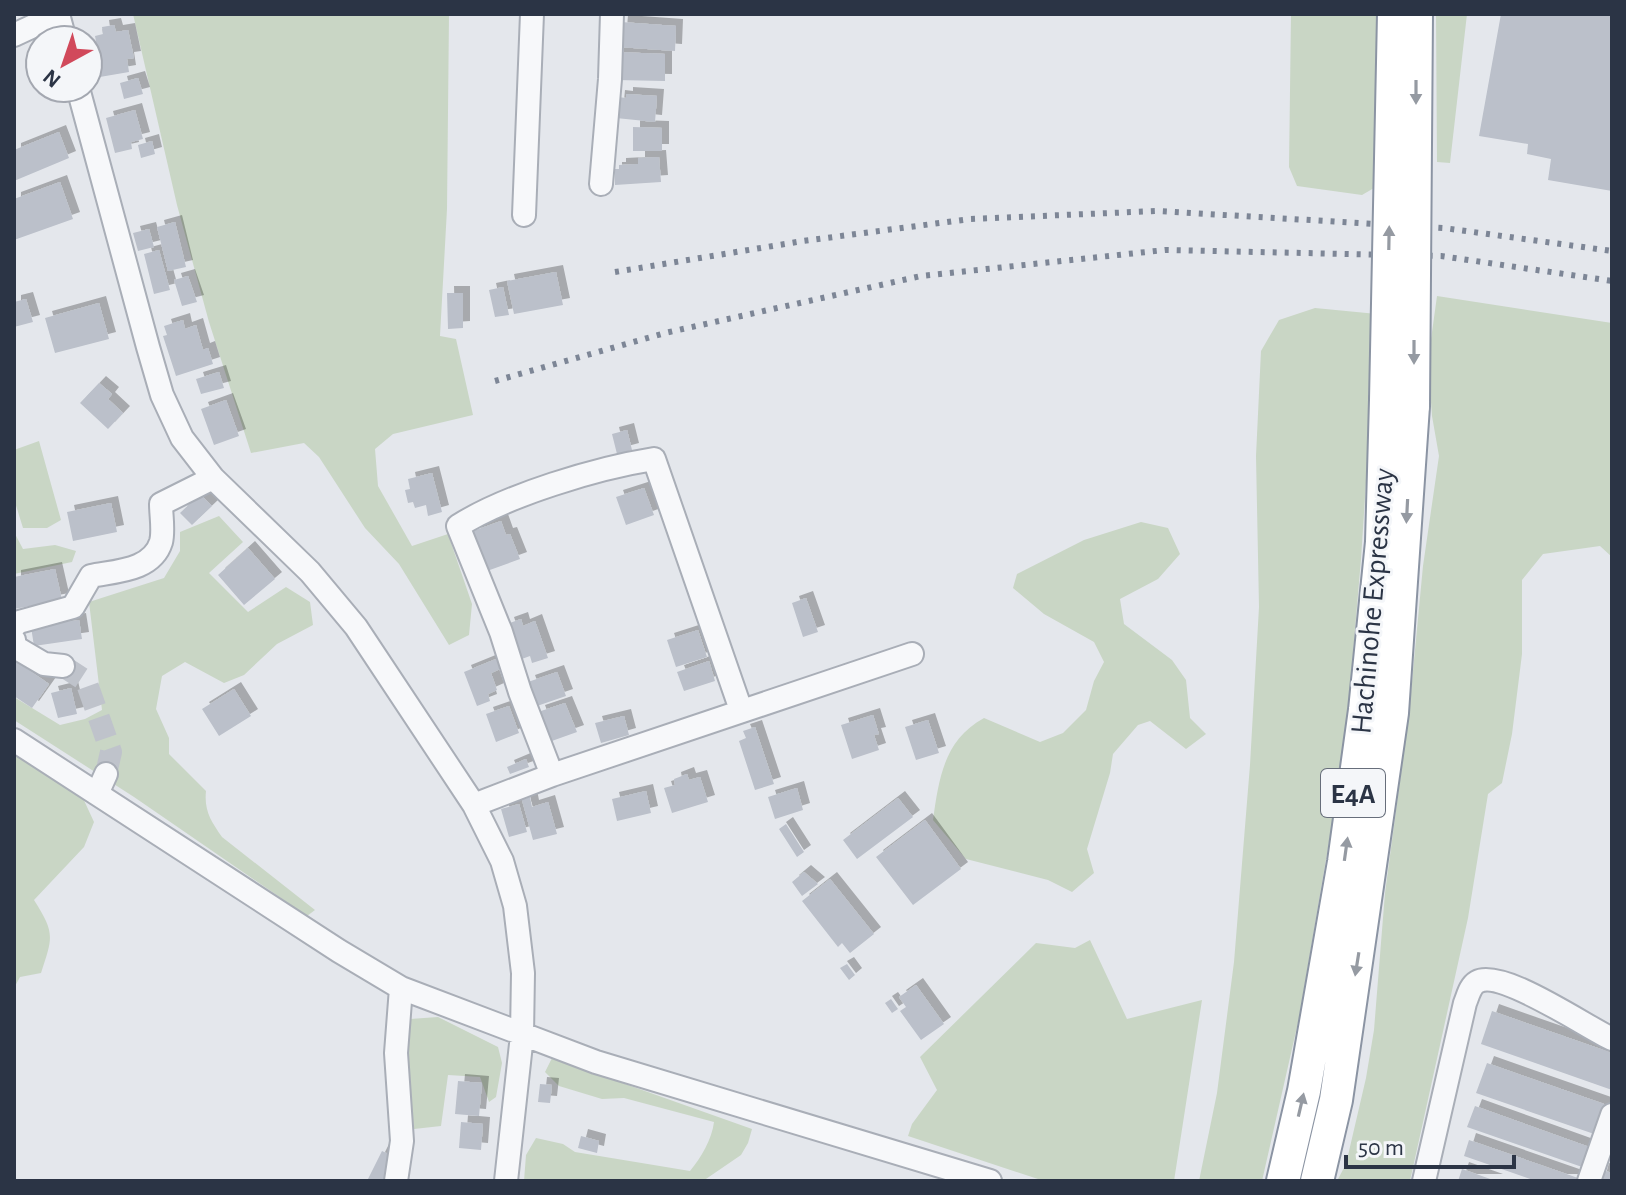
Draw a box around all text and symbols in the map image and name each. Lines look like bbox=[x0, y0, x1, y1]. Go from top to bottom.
north arrow bbox=[24, 24, 104, 104]
text: N bbox=[39, 65, 65, 92]
one-way arrow bbox=[1410, 80, 1422, 105]
one-way arrow bbox=[1383, 225, 1396, 250]
one-way arrow bbox=[1408, 340, 1420, 365]
street label: Hachinohe Expressway bbox=[1346, 467, 1400, 735]
one-way arrow bbox=[1400, 499, 1413, 524]
road number: E4A bbox=[1321, 769, 1385, 817]
one-way arrow bbox=[1340, 836, 1353, 861]
one-way arrow bbox=[1350, 952, 1362, 977]
one-way arrow bbox=[1295, 1092, 1308, 1117]
scale bar bbox=[1346, 1119, 1514, 1169]
text: 50 m bbox=[1358, 1136, 1404, 1160]

